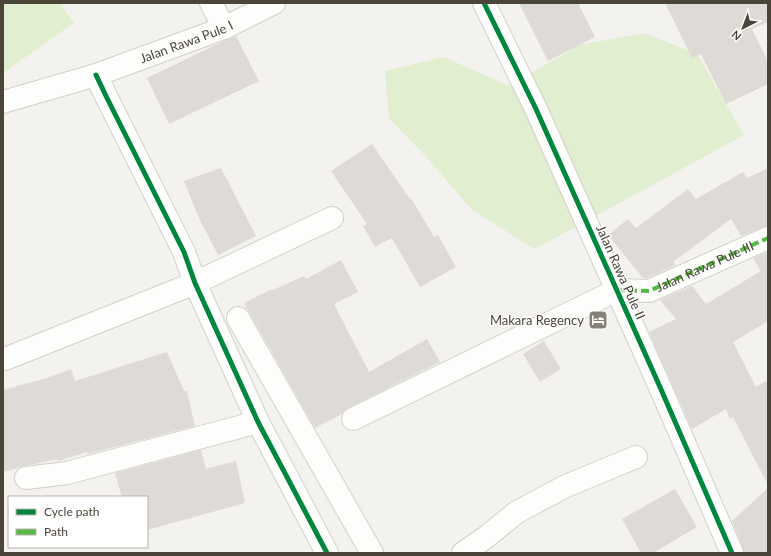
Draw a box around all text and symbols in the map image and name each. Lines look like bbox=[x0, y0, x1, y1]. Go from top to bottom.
north arrow bbox=[723, 8, 763, 48]
street label: Jalan Rawa Pule I bbox=[137, 17, 236, 66]
text: N bbox=[728, 28, 743, 43]
street label: Jalan Rawa Pule II bbox=[593, 222, 649, 322]
street label: Jalan Rawa Pule III bbox=[653, 237, 756, 295]
hotel icon: Makara Regency bbox=[587, 309, 609, 331]
place label: Makara Regency bbox=[490, 312, 584, 328]
legend bbox=[8, 496, 148, 548]
text: Cycle path bbox=[44, 504, 99, 519]
text: Path bbox=[44, 524, 68, 539]

